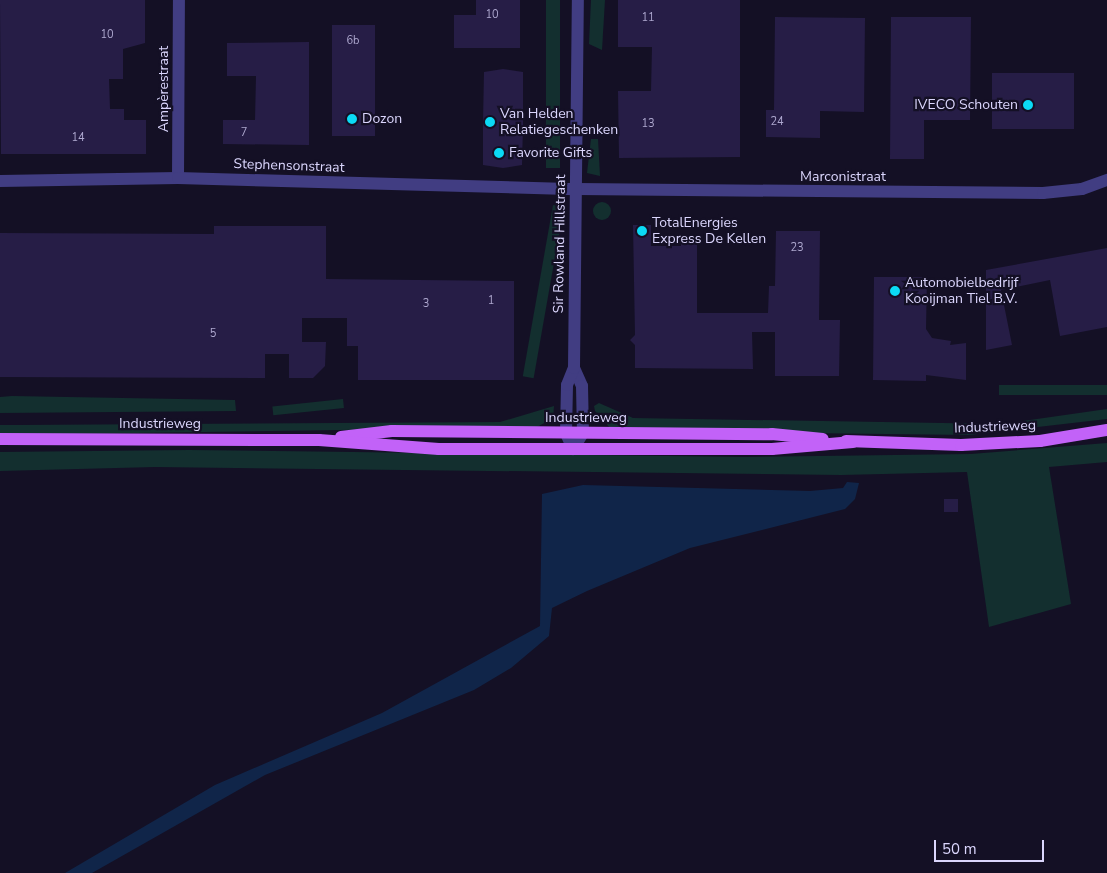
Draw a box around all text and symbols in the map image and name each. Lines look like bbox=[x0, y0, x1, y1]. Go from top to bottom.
house number: 10 bbox=[485, 8, 499, 22]
house number: 11 bbox=[641, 11, 655, 25]
house number: 10 bbox=[100, 28, 114, 42]
house number: 6b bbox=[346, 34, 360, 48]
street label: Ampèrestraat bbox=[156, 46, 172, 132]
place label: IVECO Schouten bbox=[914, 97, 1018, 113]
marker: IVECO Schouten bbox=[1022, 99, 1034, 111]
place label: Van Helden Relatiegeschenken bbox=[500, 106, 618, 138]
place label: Dozon bbox=[362, 111, 402, 127]
marker: Dozon bbox=[346, 113, 358, 125]
house number: 24 bbox=[770, 115, 784, 129]
marker: Van Helden Relatiegeschenken bbox=[484, 116, 496, 128]
house number: 13 bbox=[641, 117, 655, 131]
house number: 7 bbox=[241, 126, 247, 140]
house number: 14 bbox=[71, 131, 85, 145]
place label: Favorite Gifts bbox=[509, 145, 592, 161]
marker: Favorite Gifts bbox=[493, 147, 505, 159]
street label: Stephensonstraat bbox=[233, 156, 345, 176]
street label: Marconistraat bbox=[800, 169, 886, 185]
street label: Sir Rowland Hillstraat bbox=[550, 174, 570, 314]
place label: TotalEnergies Express De Kellen bbox=[652, 215, 766, 248]
marker: TotalEnergies Express De Kellen bbox=[636, 225, 648, 237]
house number: 23 bbox=[790, 241, 804, 255]
place label: Automobielbedrijf Kooijman Tiel B.V. bbox=[905, 275, 1018, 308]
marker: Automobielbedrijf Kooijman Tiel B.V. bbox=[889, 285, 901, 297]
house number: 1 bbox=[488, 294, 494, 308]
house number: 3 bbox=[423, 297, 429, 311]
house number: 5 bbox=[210, 327, 216, 341]
street label: Industrieweg bbox=[545, 410, 627, 426]
street label: Industrieweg bbox=[119, 416, 201, 432]
street label: Industrieweg bbox=[954, 417, 1036, 437]
scale bar bbox=[937, 830, 1047, 862]
text: 50 m bbox=[942, 839, 977, 859]

